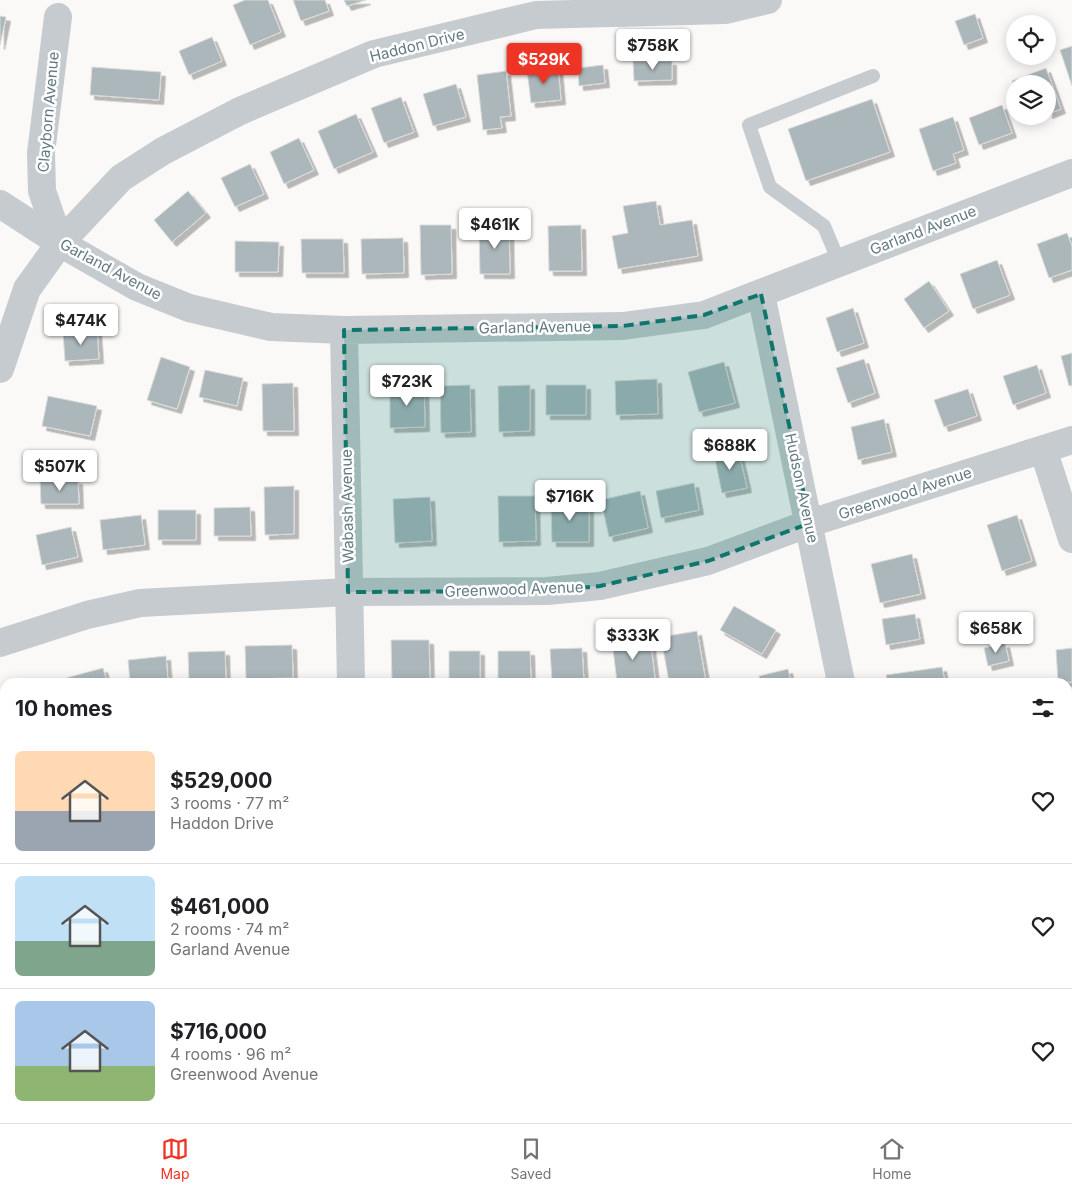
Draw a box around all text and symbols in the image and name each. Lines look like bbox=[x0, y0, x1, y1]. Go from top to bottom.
map controls bbox=[1006, 15, 1056, 125]
button: locate bbox=[1006, 15, 1056, 65]
street label: Haddon Drive bbox=[368, 24, 466, 66]
pin: $758K bbox=[618, 28, 688, 71]
text: $758K bbox=[627, 35, 679, 55]
pin: $529K bbox=[509, 42, 579, 85]
text: $529K bbox=[518, 49, 570, 69]
street label: Clayborn Avenue bbox=[33, 51, 63, 173]
button: layers bbox=[1006, 75, 1056, 125]
street label: Garland Avenue bbox=[867, 201, 979, 259]
pin: $461K bbox=[460, 208, 530, 250]
text: $461K bbox=[470, 214, 520, 234]
street label: Garland Avenue bbox=[57, 234, 165, 304]
pin: $474K bbox=[46, 304, 116, 346]
text: $474K bbox=[55, 310, 107, 330]
street label: Garland Avenue bbox=[479, 317, 591, 337]
pin: $723K bbox=[372, 364, 442, 407]
text: $723K bbox=[381, 371, 433, 391]
pin: $688K bbox=[695, 428, 765, 471]
street label: Hudson Avenue bbox=[781, 431, 823, 545]
text: $688K bbox=[703, 435, 757, 455]
street label: Wabash Avenue bbox=[337, 449, 357, 563]
pin: $507K bbox=[25, 450, 95, 492]
text: $507K bbox=[34, 456, 86, 476]
street label: Greenwood Avenue bbox=[836, 462, 974, 524]
pin: $716K bbox=[535, 480, 605, 522]
text: $716K bbox=[546, 486, 594, 506]
street label: Greenwood Avenue bbox=[444, 577, 584, 601]
pin: $658K bbox=[961, 612, 1031, 654]
pin: $333K bbox=[598, 618, 668, 661]
text: $658K bbox=[969, 618, 1023, 638]
text: $333K bbox=[607, 625, 659, 645]
icon: filters bbox=[1029, 694, 1057, 722]
text: 10 homes bbox=[15, 696, 113, 721]
text: $529,000 bbox=[170, 768, 272, 793]
icon: home bbox=[55, 771, 115, 831]
icon: heart bbox=[1029, 787, 1057, 815]
text: 3 rooms · 77 m² bbox=[170, 793, 289, 813]
text: Haddon Drive bbox=[170, 813, 274, 833]
text: $461,000 bbox=[170, 894, 270, 919]
icon: home bbox=[55, 896, 115, 956]
icon: heart bbox=[1029, 912, 1057, 940]
text: 2 rooms · 74 m² bbox=[170, 919, 289, 939]
text: Garland Avenue bbox=[170, 939, 290, 959]
text: $716,000 bbox=[170, 1019, 267, 1044]
icon: home bbox=[55, 1021, 115, 1081]
icon: heart bbox=[1029, 1037, 1057, 1065]
text: 4 rooms · 96 m² bbox=[170, 1044, 291, 1064]
text: Greenwood Avenue bbox=[170, 1064, 318, 1084]
tab: Map bbox=[160, 1135, 190, 1182]
tab: Saved bbox=[510, 1135, 551, 1182]
tab: Home bbox=[872, 1135, 912, 1182]

